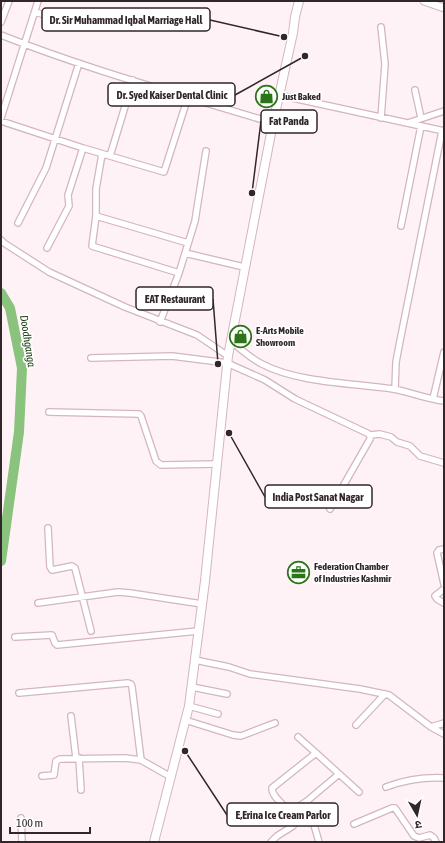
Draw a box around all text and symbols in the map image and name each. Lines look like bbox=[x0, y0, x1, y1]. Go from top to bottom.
callout: Dr. Sir Muhammad Iqbal Marriage Hall bbox=[42, 8, 210, 31]
text: Dr. Sir Muhammad Iqbal Marriage Hall bbox=[50, 14, 204, 26]
callout: Dr. Syed Kaiser Dental Clinic bbox=[108, 83, 235, 106]
shop icon: Just Baked bbox=[254, 83, 280, 109]
text: Dr. Syed Kaiser Dental Clinic bbox=[117, 89, 228, 101]
place label: Just Baked bbox=[281, 91, 321, 102]
callout: Fat Panda bbox=[261, 110, 317, 133]
text: Fat Panda bbox=[269, 115, 309, 127]
callout: EAT Restaurant bbox=[136, 287, 213, 310]
text: EAT Restaurant bbox=[145, 293, 206, 305]
water label: Doodhganga bbox=[18, 314, 38, 368]
shop icon: E-Arts Mobile Showroom bbox=[227, 323, 253, 349]
place label: E-Arts Mobile Showroom bbox=[256, 325, 304, 348]
callout: India Post Sanat Nagar bbox=[265, 485, 372, 508]
text: India Post Sanat Nagar bbox=[273, 491, 364, 503]
office icon: Federation Chamber of Industries Kashmir bbox=[285, 559, 311, 585]
place label: Federation Chamber of Industries Kashmir bbox=[314, 561, 392, 584]
north arrow bbox=[397, 795, 437, 835]
callout: E,Erina Ice Cream Parlor bbox=[227, 803, 338, 826]
scale bar bbox=[10, 809, 90, 835]
text: E,Erina Ice Cream Parlor bbox=[236, 809, 331, 821]
text: 100 m bbox=[16, 816, 43, 830]
text: उ bbox=[414, 818, 423, 831]

